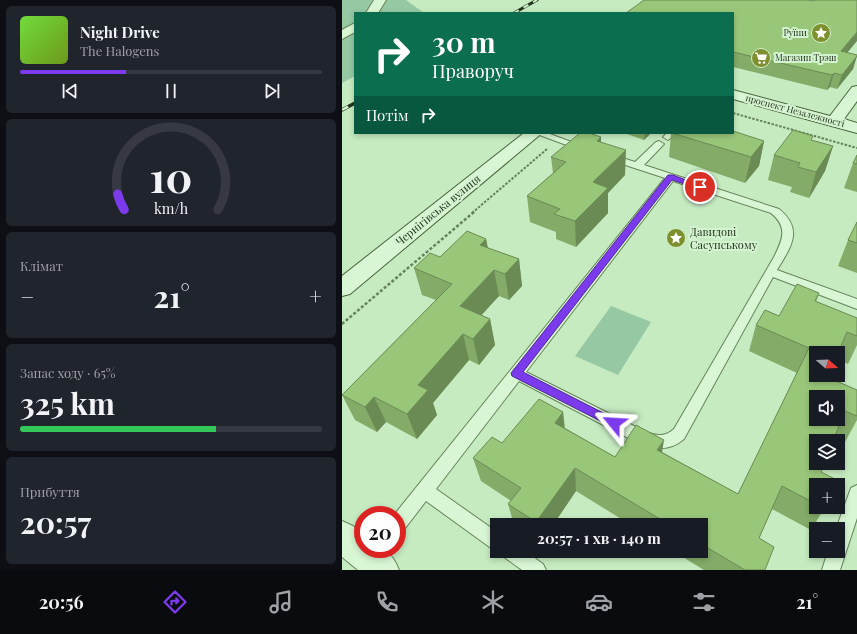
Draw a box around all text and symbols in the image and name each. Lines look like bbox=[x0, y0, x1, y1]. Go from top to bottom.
text: Night Drive bbox=[80, 22, 160, 42]
place icon: Руїни bbox=[810, 22, 832, 44]
text: 30 m bbox=[432, 23, 496, 60]
place label: Руїни bbox=[783, 26, 807, 38]
icon: right bbox=[366, 28, 418, 80]
text: The Halogens bbox=[80, 42, 159, 59]
supermarket icon: Магазин Трэш bbox=[750, 47, 772, 69]
place label: Магазин Трэш bbox=[775, 51, 837, 63]
text: Праворуч bbox=[432, 59, 514, 83]
icon: previous bbox=[59, 80, 81, 102]
icon: pause bbox=[160, 80, 182, 102]
icon: next bbox=[261, 80, 283, 102]
street label: проспект Незалежності bbox=[744, 91, 846, 129]
icon: right bbox=[417, 104, 439, 126]
text: Потім bbox=[366, 105, 409, 125]
text: 10 bbox=[150, 148, 192, 203]
pin bbox=[683, 170, 717, 204]
street label: Чернігівська вулиця bbox=[392, 171, 483, 248]
icon: arrive bbox=[689, 176, 711, 198]
text: km/h bbox=[154, 199, 189, 218]
place label: Давидові Сасунському bbox=[690, 224, 758, 252]
place icon: Давидові Сасунському bbox=[665, 227, 687, 249]
text: Клімат bbox=[20, 257, 63, 274]
text: 21° bbox=[153, 276, 190, 316]
text: − bbox=[20, 281, 34, 311]
text: + bbox=[309, 281, 322, 311]
north arrow bbox=[809, 346, 845, 382]
map controls bbox=[809, 346, 845, 558]
text: Запас ходу · 65% bbox=[20, 364, 116, 381]
text: 325 km bbox=[20, 383, 115, 423]
button: sound bbox=[809, 390, 845, 426]
position arrow bbox=[593, 402, 635, 444]
button: layers bbox=[809, 434, 845, 470]
button: + bbox=[809, 478, 845, 514]
text: Прибуття bbox=[20, 483, 80, 500]
text: 20:57 bbox=[20, 502, 91, 542]
speed limit sign: 20 bbox=[354, 506, 406, 558]
button: − bbox=[809, 522, 845, 558]
text: 20:57 · 1 хв · 140 m bbox=[537, 528, 661, 548]
icon: directions bbox=[161, 588, 189, 616]
icon: music bbox=[267, 588, 295, 616]
icon: phone bbox=[373, 588, 401, 616]
icon: climate bbox=[479, 588, 507, 616]
icon: car bbox=[585, 588, 613, 616]
icon: filters bbox=[690, 588, 718, 616]
text: 20:56 bbox=[39, 590, 84, 614]
text: 21° bbox=[796, 590, 818, 614]

